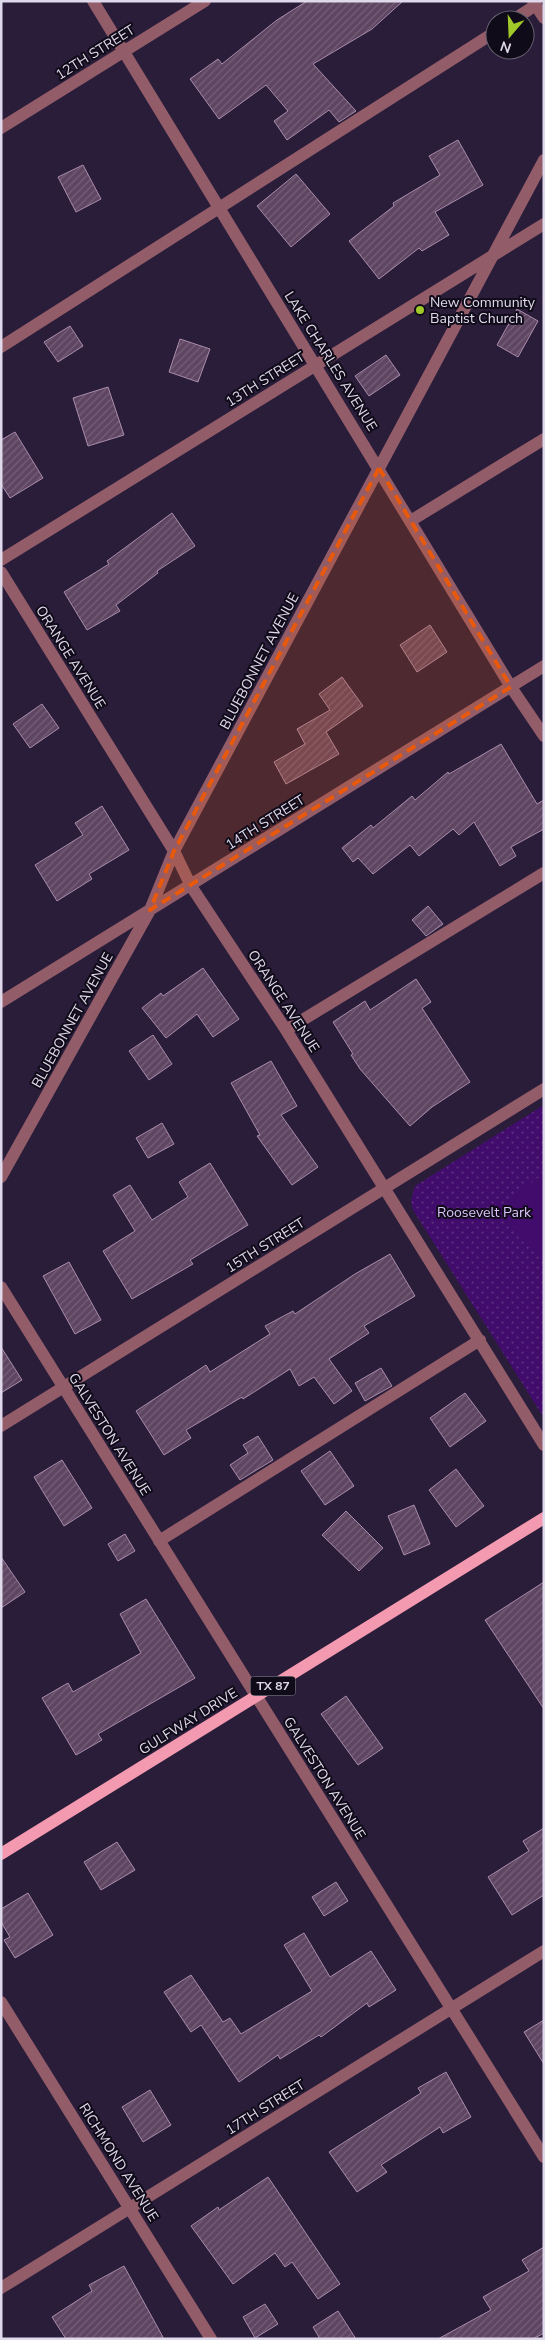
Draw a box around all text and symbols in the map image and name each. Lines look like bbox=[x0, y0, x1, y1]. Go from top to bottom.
north arrow bbox=[485, 10, 535, 60]
street label: 12TH STREET bbox=[52, 20, 139, 84]
text: N bbox=[498, 36, 514, 58]
street label: LAKE CHARLES AVENUE bbox=[280, 288, 381, 435]
place label: New Community Baptist Church bbox=[430, 293, 536, 328]
marker: New Community Baptist Church bbox=[414, 304, 426, 316]
street label: 13TH STREET bbox=[222, 347, 309, 411]
street label: BLUEBONNET AVENUE bbox=[215, 590, 303, 733]
street label: ORANGE AVENUE bbox=[31, 602, 110, 713]
street label: 14TH STREET bbox=[222, 790, 309, 854]
street label: ORANGE AVENUE bbox=[243, 946, 324, 1056]
street label: BLUEBONNET AVENUE bbox=[27, 949, 118, 1091]
park label: Roosevelt Park bbox=[437, 1203, 532, 1222]
street label: 15TH STREET bbox=[222, 1213, 309, 1277]
street label: GALVESTON AVENUE bbox=[64, 1369, 155, 1499]
road number: TX 87 bbox=[250, 1676, 296, 1695]
street label: GULFWAY DRIVE bbox=[135, 1684, 241, 1759]
street label: GALVESTON AVENUE bbox=[279, 1713, 370, 1843]
street label: 17TH STREET bbox=[222, 2075, 309, 2139]
street label: RICHMOND AVENUE bbox=[74, 2100, 163, 2225]

